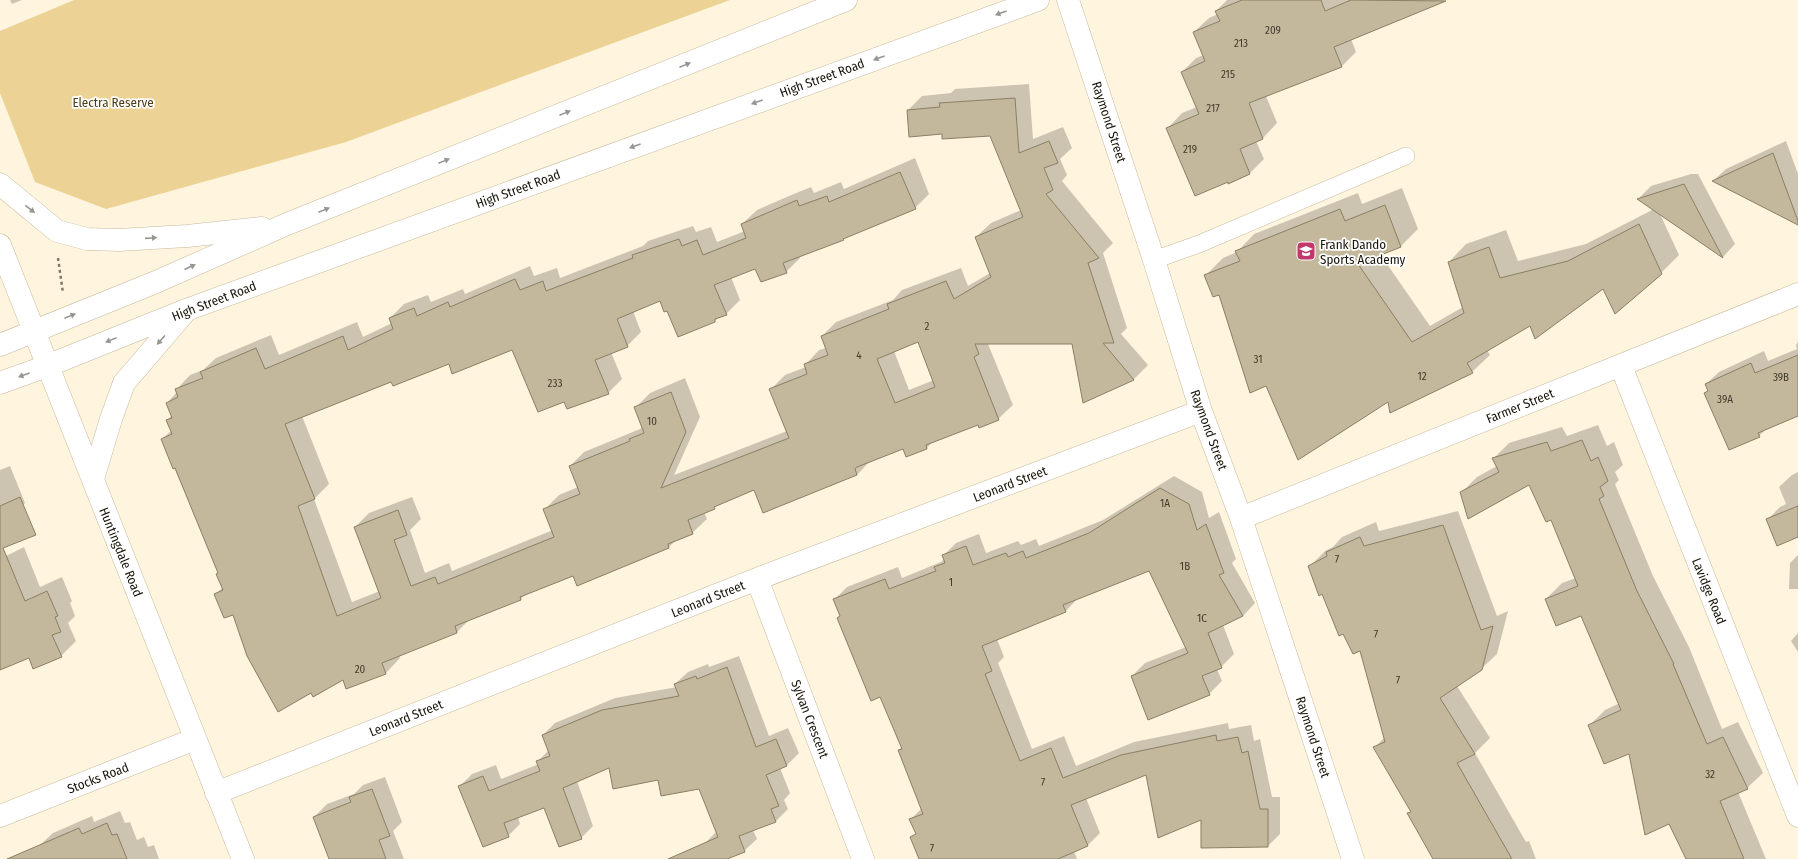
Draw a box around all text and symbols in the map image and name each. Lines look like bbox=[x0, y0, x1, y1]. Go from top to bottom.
one-way arrow bbox=[995, 11, 1007, 17]
house number: 209 bbox=[1265, 24, 1281, 37]
house number: 213 bbox=[1234, 37, 1248, 50]
one-way arrow bbox=[873, 55, 885, 61]
street label: High Street Road bbox=[778, 56, 866, 100]
one-way arrow bbox=[680, 61, 692, 67]
house number: 215 bbox=[1221, 68, 1235, 81]
street label: Raymond Street bbox=[1089, 79, 1129, 165]
park label: Electra Reserve bbox=[72, 95, 154, 110]
one-way arrow bbox=[750, 99, 762, 105]
house number: 217 bbox=[1206, 102, 1220, 115]
one-way arrow bbox=[559, 110, 570, 116]
house number: 219 bbox=[1183, 143, 1197, 156]
one-way arrow bbox=[628, 144, 640, 150]
one-way arrow bbox=[439, 158, 451, 164]
street label: High Street Road bbox=[474, 167, 562, 211]
one-way arrow bbox=[24, 205, 35, 213]
one-way arrow bbox=[318, 207, 329, 213]
one-way arrow bbox=[145, 235, 157, 242]
place label: Frank Dando Sports Academy bbox=[1320, 237, 1406, 267]
school or university icon: Frank Dando Sports Academy bbox=[1295, 240, 1317, 262]
one-way arrow bbox=[185, 263, 197, 269]
street label: High Street Road bbox=[170, 278, 258, 324]
one-way arrow bbox=[64, 312, 76, 318]
house number: 2 bbox=[925, 320, 930, 333]
one-way arrow bbox=[156, 335, 165, 345]
one-way arrow bbox=[104, 338, 116, 344]
house number: 4 bbox=[856, 349, 862, 362]
house number: 31 bbox=[1254, 353, 1263, 366]
house number: 12 bbox=[1417, 370, 1427, 383]
house number: 39B bbox=[1773, 371, 1789, 384]
one-way arrow bbox=[17, 372, 29, 378]
house number: 233 bbox=[548, 377, 562, 390]
street label: Farmer Street bbox=[1484, 385, 1557, 426]
street label: Raymond Street bbox=[1187, 388, 1231, 473]
house number: 39A bbox=[1717, 393, 1733, 406]
house number: 10 bbox=[647, 415, 657, 428]
street label: Leonard Street bbox=[971, 463, 1050, 505]
house number: 1A bbox=[1160, 497, 1170, 510]
street label: Huntingdale Road bbox=[96, 505, 146, 599]
house number: 7 bbox=[1335, 553, 1340, 566]
street label: Lavidge Road bbox=[1689, 556, 1729, 626]
house number: 1B bbox=[1180, 560, 1190, 573]
house number: 1 bbox=[949, 576, 953, 589]
street label: Leonard Street bbox=[669, 577, 748, 621]
house number: 1C bbox=[1197, 612, 1207, 625]
house number: 7 bbox=[1374, 628, 1379, 641]
house number: 20 bbox=[355, 663, 366, 676]
house number: 7 bbox=[1396, 674, 1401, 687]
street label: Sylvan Crescent bbox=[788, 678, 832, 761]
street label: Raymond Street bbox=[1293, 694, 1333, 780]
street label: Leonard Street bbox=[367, 696, 446, 740]
street label: Stocks Road bbox=[65, 759, 131, 797]
house number: 32 bbox=[1705, 768, 1715, 781]
house number: 7 bbox=[1041, 776, 1046, 789]
house number: 7 bbox=[930, 842, 935, 855]

